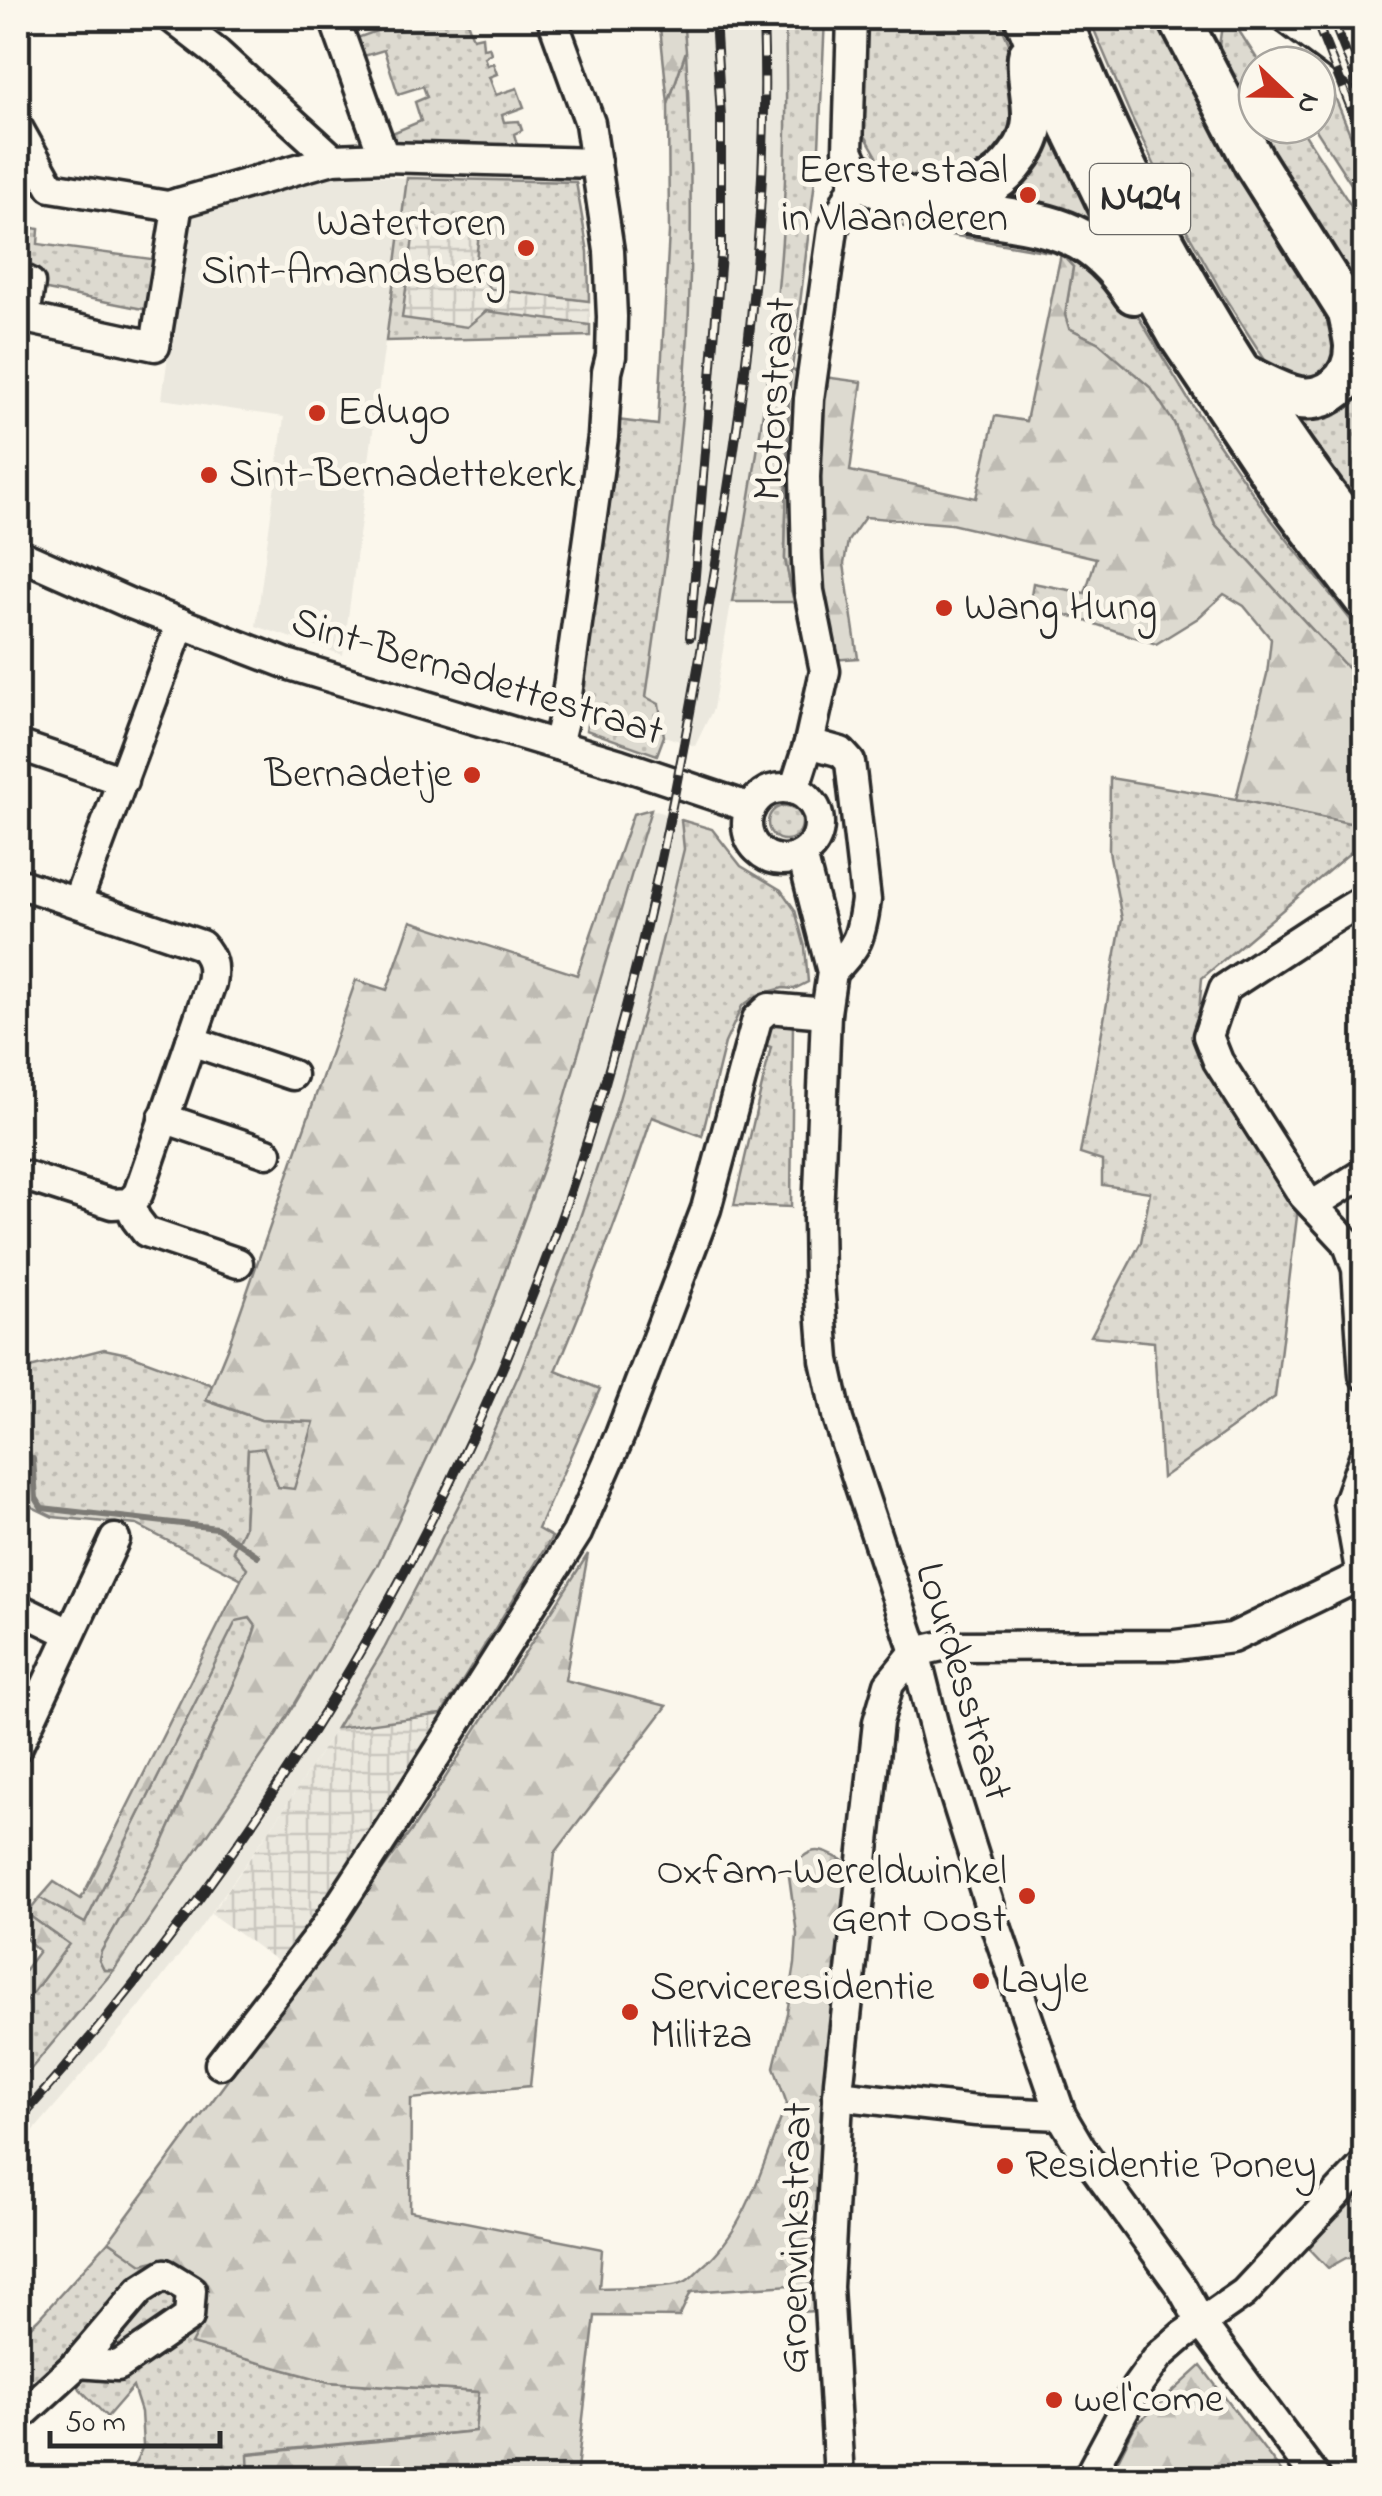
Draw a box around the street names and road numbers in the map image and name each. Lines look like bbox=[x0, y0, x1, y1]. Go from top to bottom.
road number: N424 bbox=[1090, 164, 1190, 234]
street label: Motorstraat bbox=[738, 295, 814, 503]
street label: Sint-Bernadettestraat bbox=[284, 592, 670, 764]
street label: Lourdesstraat bbox=[897, 1555, 1027, 1809]
street label: Groenvinkstraat bbox=[764, 2102, 830, 2374]

